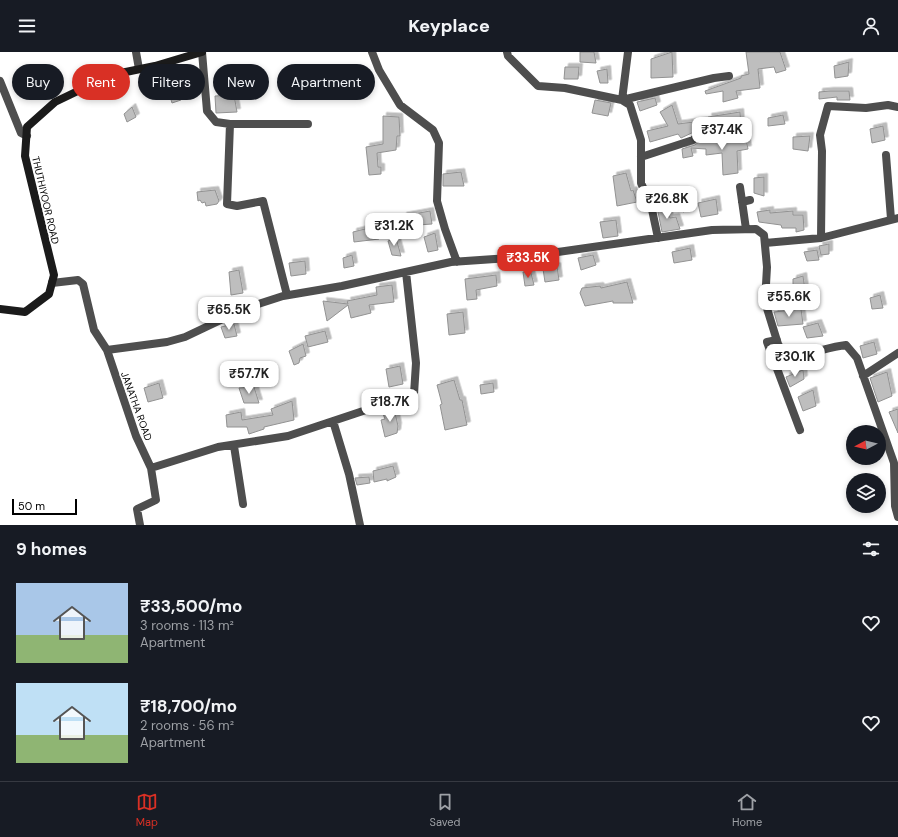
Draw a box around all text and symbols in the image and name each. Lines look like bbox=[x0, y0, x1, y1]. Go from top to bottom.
text: Keyplace bbox=[408, 14, 490, 38]
icon: menu bbox=[16, 15, 38, 37]
icon: person bbox=[860, 15, 882, 37]
chip: Buy bbox=[12, 64, 64, 100]
chip: Rent bbox=[72, 64, 130, 100]
chip: Filters bbox=[138, 64, 205, 100]
chip: New bbox=[213, 64, 269, 100]
chip: Apartment bbox=[277, 64, 375, 100]
pin: ₹37.4K bbox=[689, 117, 755, 151]
text: ₹37.4K bbox=[701, 121, 743, 138]
street label: THUTHIYOOR ROAD bbox=[29, 155, 62, 245]
pin: ₹26.8K bbox=[634, 186, 700, 220]
text: ₹26.8K bbox=[645, 190, 689, 207]
pin: ₹31.2K bbox=[361, 213, 427, 247]
text: ₹31.2K bbox=[374, 217, 414, 234]
pin: ₹33.5K bbox=[495, 245, 561, 279]
text: ₹33.5K bbox=[506, 249, 550, 266]
pin: ₹55.6K bbox=[756, 284, 822, 318]
text: ₹55.6K bbox=[767, 288, 811, 305]
pin: ₹65.5K bbox=[196, 297, 262, 331]
text: ₹65.5K bbox=[207, 301, 251, 318]
pin: ₹30.1K bbox=[762, 344, 828, 378]
text: ₹30.1K bbox=[775, 348, 815, 365]
pin: ₹57.7K bbox=[216, 361, 282, 395]
text: ₹57.7K bbox=[229, 365, 269, 382]
street label: JANATHA ROAD bbox=[118, 370, 155, 443]
pin: ₹18.7K bbox=[357, 389, 423, 423]
text: ₹18.7K bbox=[370, 393, 410, 410]
north arrow bbox=[846, 425, 886, 465]
map controls bbox=[846, 425, 886, 513]
button: layers bbox=[846, 473, 886, 513]
scale bar bbox=[12, 497, 77, 516]
text: 50 m bbox=[18, 499, 45, 513]
text: 9 homes bbox=[16, 538, 87, 560]
icon: filters bbox=[860, 538, 882, 560]
text: ₹33,500/mo bbox=[140, 595, 242, 617]
icon: home bbox=[48, 599, 96, 647]
icon: heart bbox=[860, 612, 882, 634]
text: 3 rooms · 113 m² bbox=[140, 617, 234, 634]
text: Apartment bbox=[140, 634, 205, 651]
text: ₹18,700/mo bbox=[140, 695, 237, 717]
icon: home bbox=[48, 699, 96, 747]
icon: heart bbox=[860, 712, 882, 734]
text: 2 rooms · 56 m² bbox=[140, 717, 234, 734]
text: Apartment bbox=[140, 734, 205, 751]
tab: Map bbox=[136, 791, 158, 829]
tab: Saved bbox=[430, 791, 460, 829]
tab: Home bbox=[732, 791, 762, 829]

